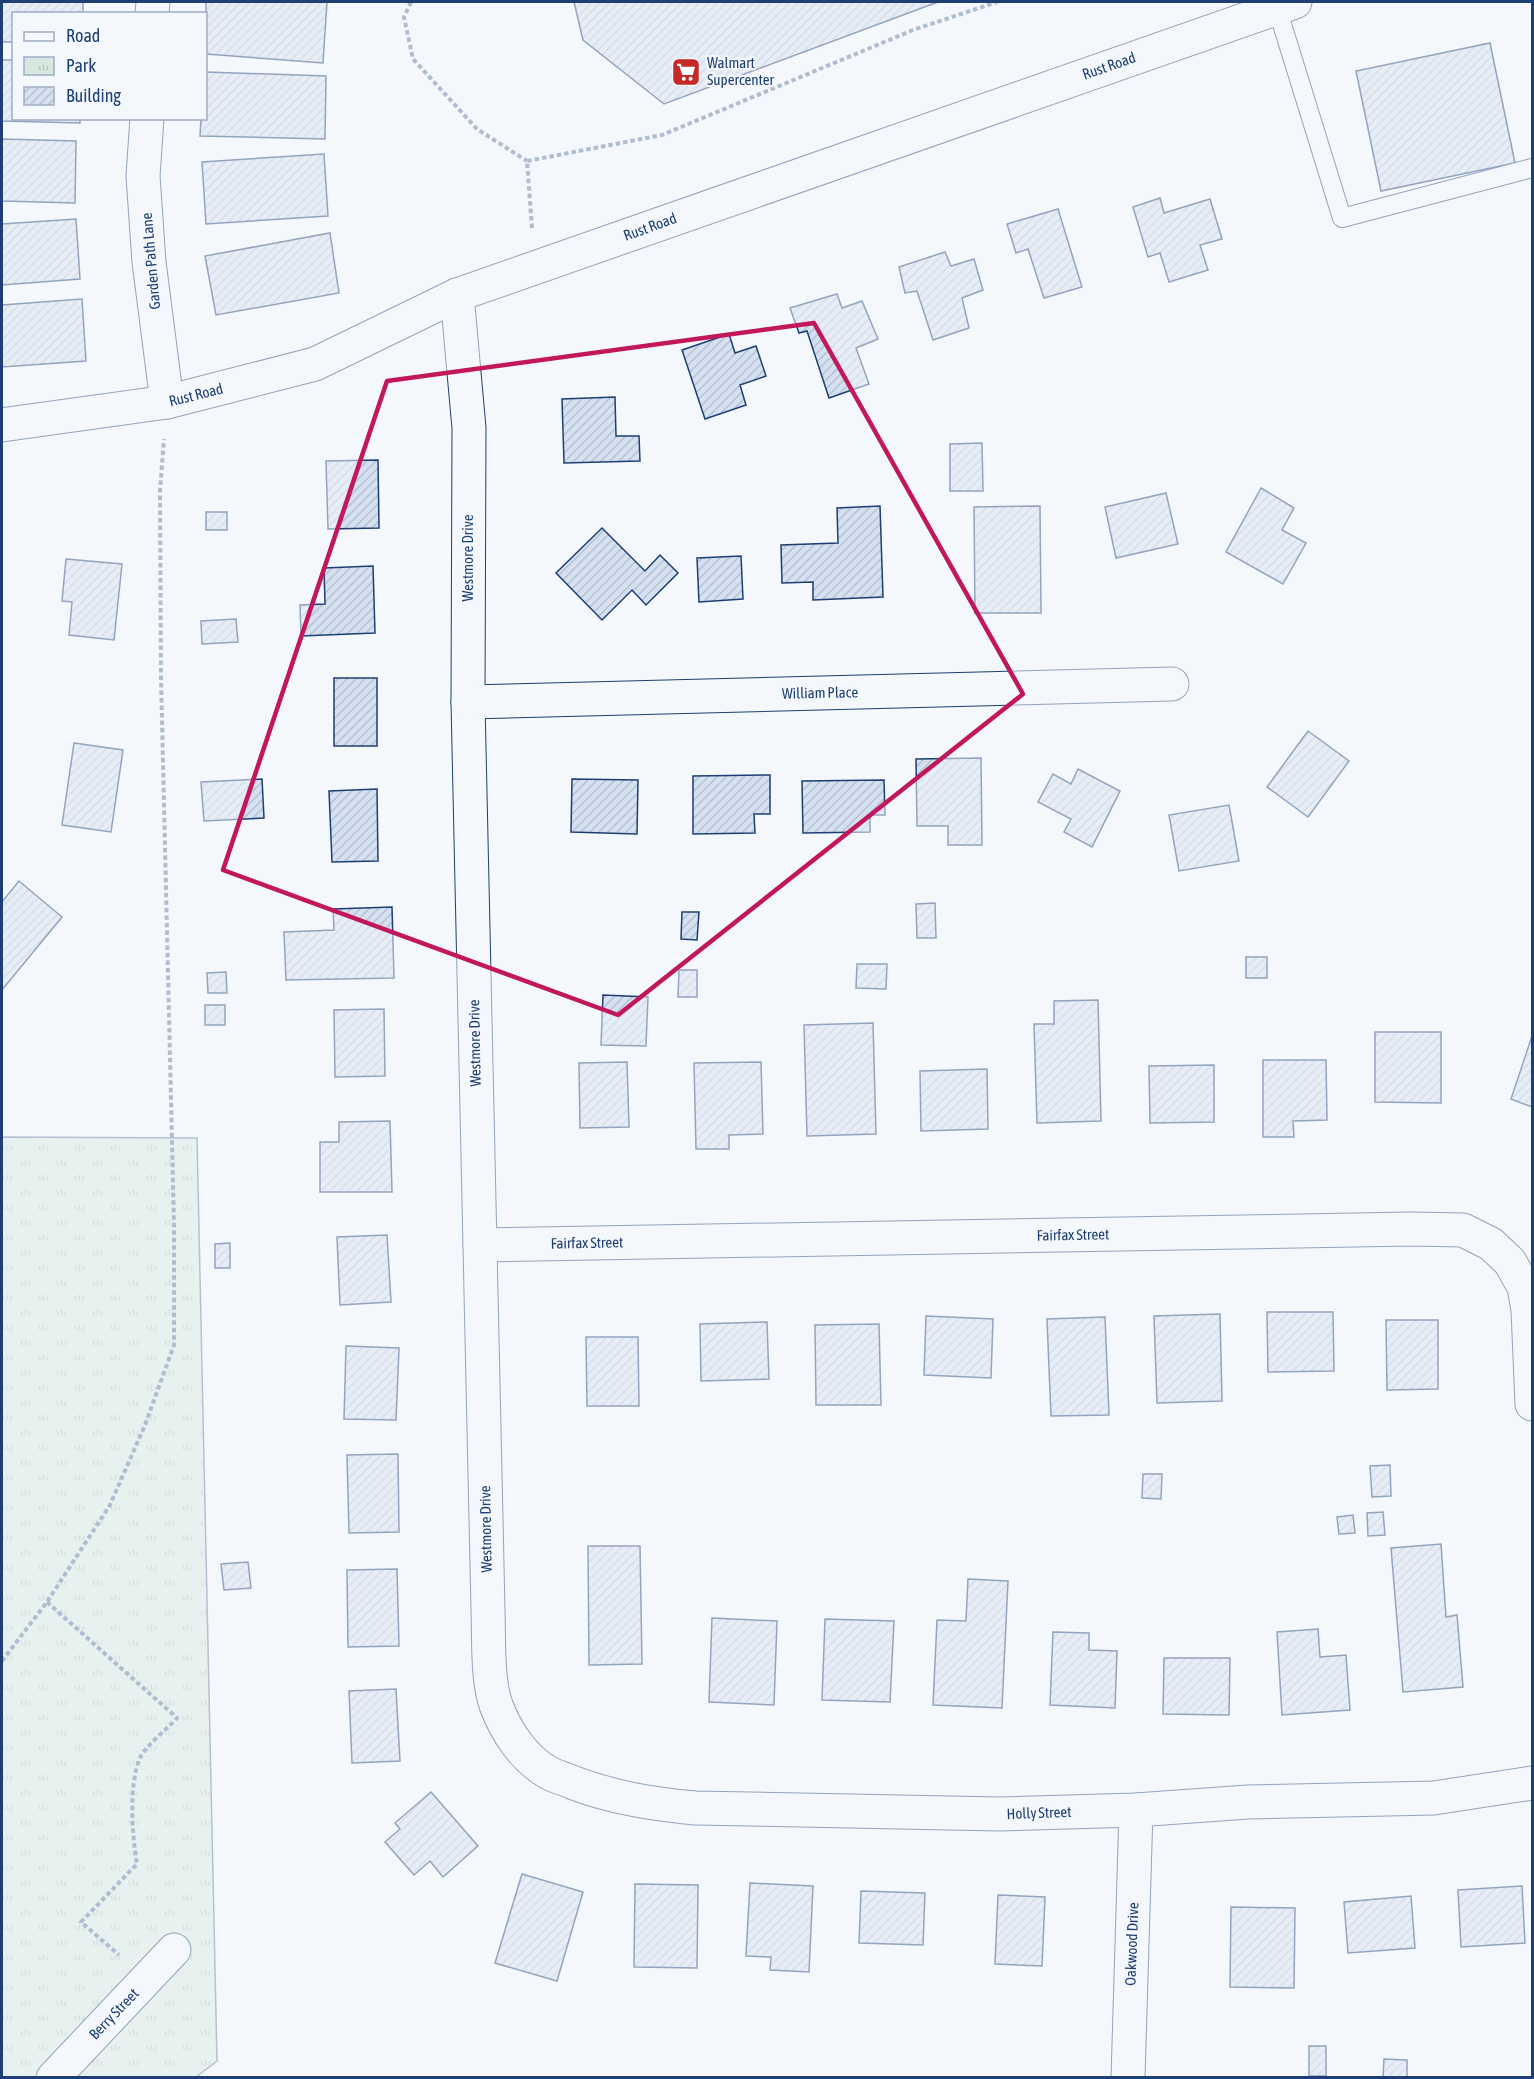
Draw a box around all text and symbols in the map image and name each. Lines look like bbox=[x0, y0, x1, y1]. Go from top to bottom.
legend bbox=[12, 12, 207, 120]
text: Road bbox=[66, 25, 100, 46]
street label: Rust Road bbox=[1080, 49, 1138, 83]
place label: Walmart Supercenter bbox=[707, 54, 775, 88]
text: Park bbox=[66, 55, 96, 76]
supermarket icon: Walmart Supercenter bbox=[670, 56, 702, 88]
text: Building bbox=[66, 85, 121, 106]
street label: Rust Road bbox=[621, 209, 679, 244]
street label: Garden Path Lane bbox=[138, 212, 163, 310]
street label: Rust Road bbox=[167, 380, 225, 409]
street label: Westmore Drive bbox=[459, 514, 476, 602]
street label: William Place bbox=[782, 683, 858, 702]
street label: Westmore Drive bbox=[465, 999, 484, 1087]
street label: Fairfax Street bbox=[1037, 1225, 1109, 1244]
street label: Fairfax Street bbox=[551, 1233, 623, 1252]
street label: Westmore Drive bbox=[476, 1485, 495, 1573]
street label: Holly Street bbox=[1006, 1803, 1072, 1822]
street label: Oakwood Drive bbox=[1122, 1902, 1141, 1986]
street label: Berry Street bbox=[85, 1985, 142, 2043]

